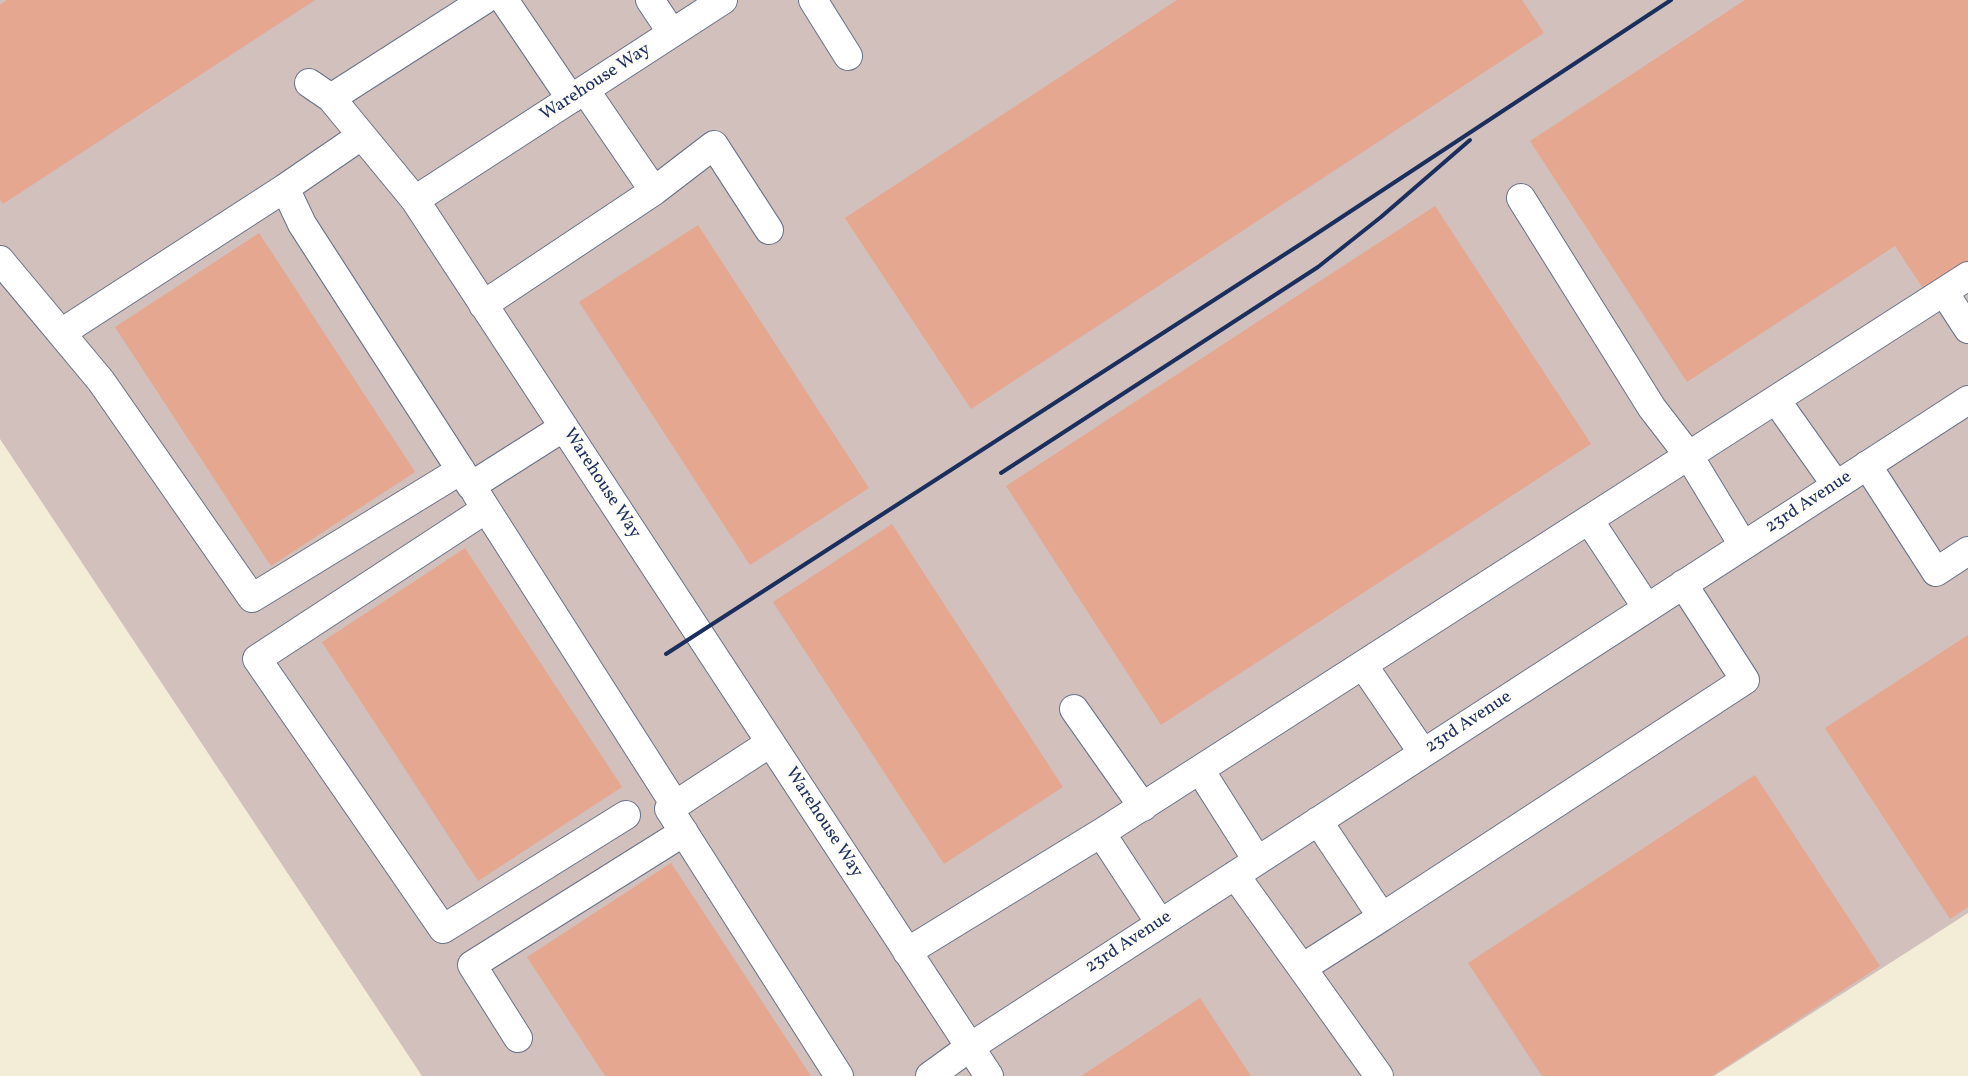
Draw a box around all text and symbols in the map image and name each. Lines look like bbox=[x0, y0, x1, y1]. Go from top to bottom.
street label: Warehouse Way bbox=[537, 39, 655, 127]
street label: Warehouse Way bbox=[557, 425, 645, 543]
street label: 23rd Avenue bbox=[1762, 467, 1856, 539]
street label: 23rd Avenue bbox=[1422, 687, 1516, 759]
street label: Warehouse Way bbox=[779, 764, 867, 882]
street label: 23rd Avenue bbox=[1082, 907, 1176, 979]

